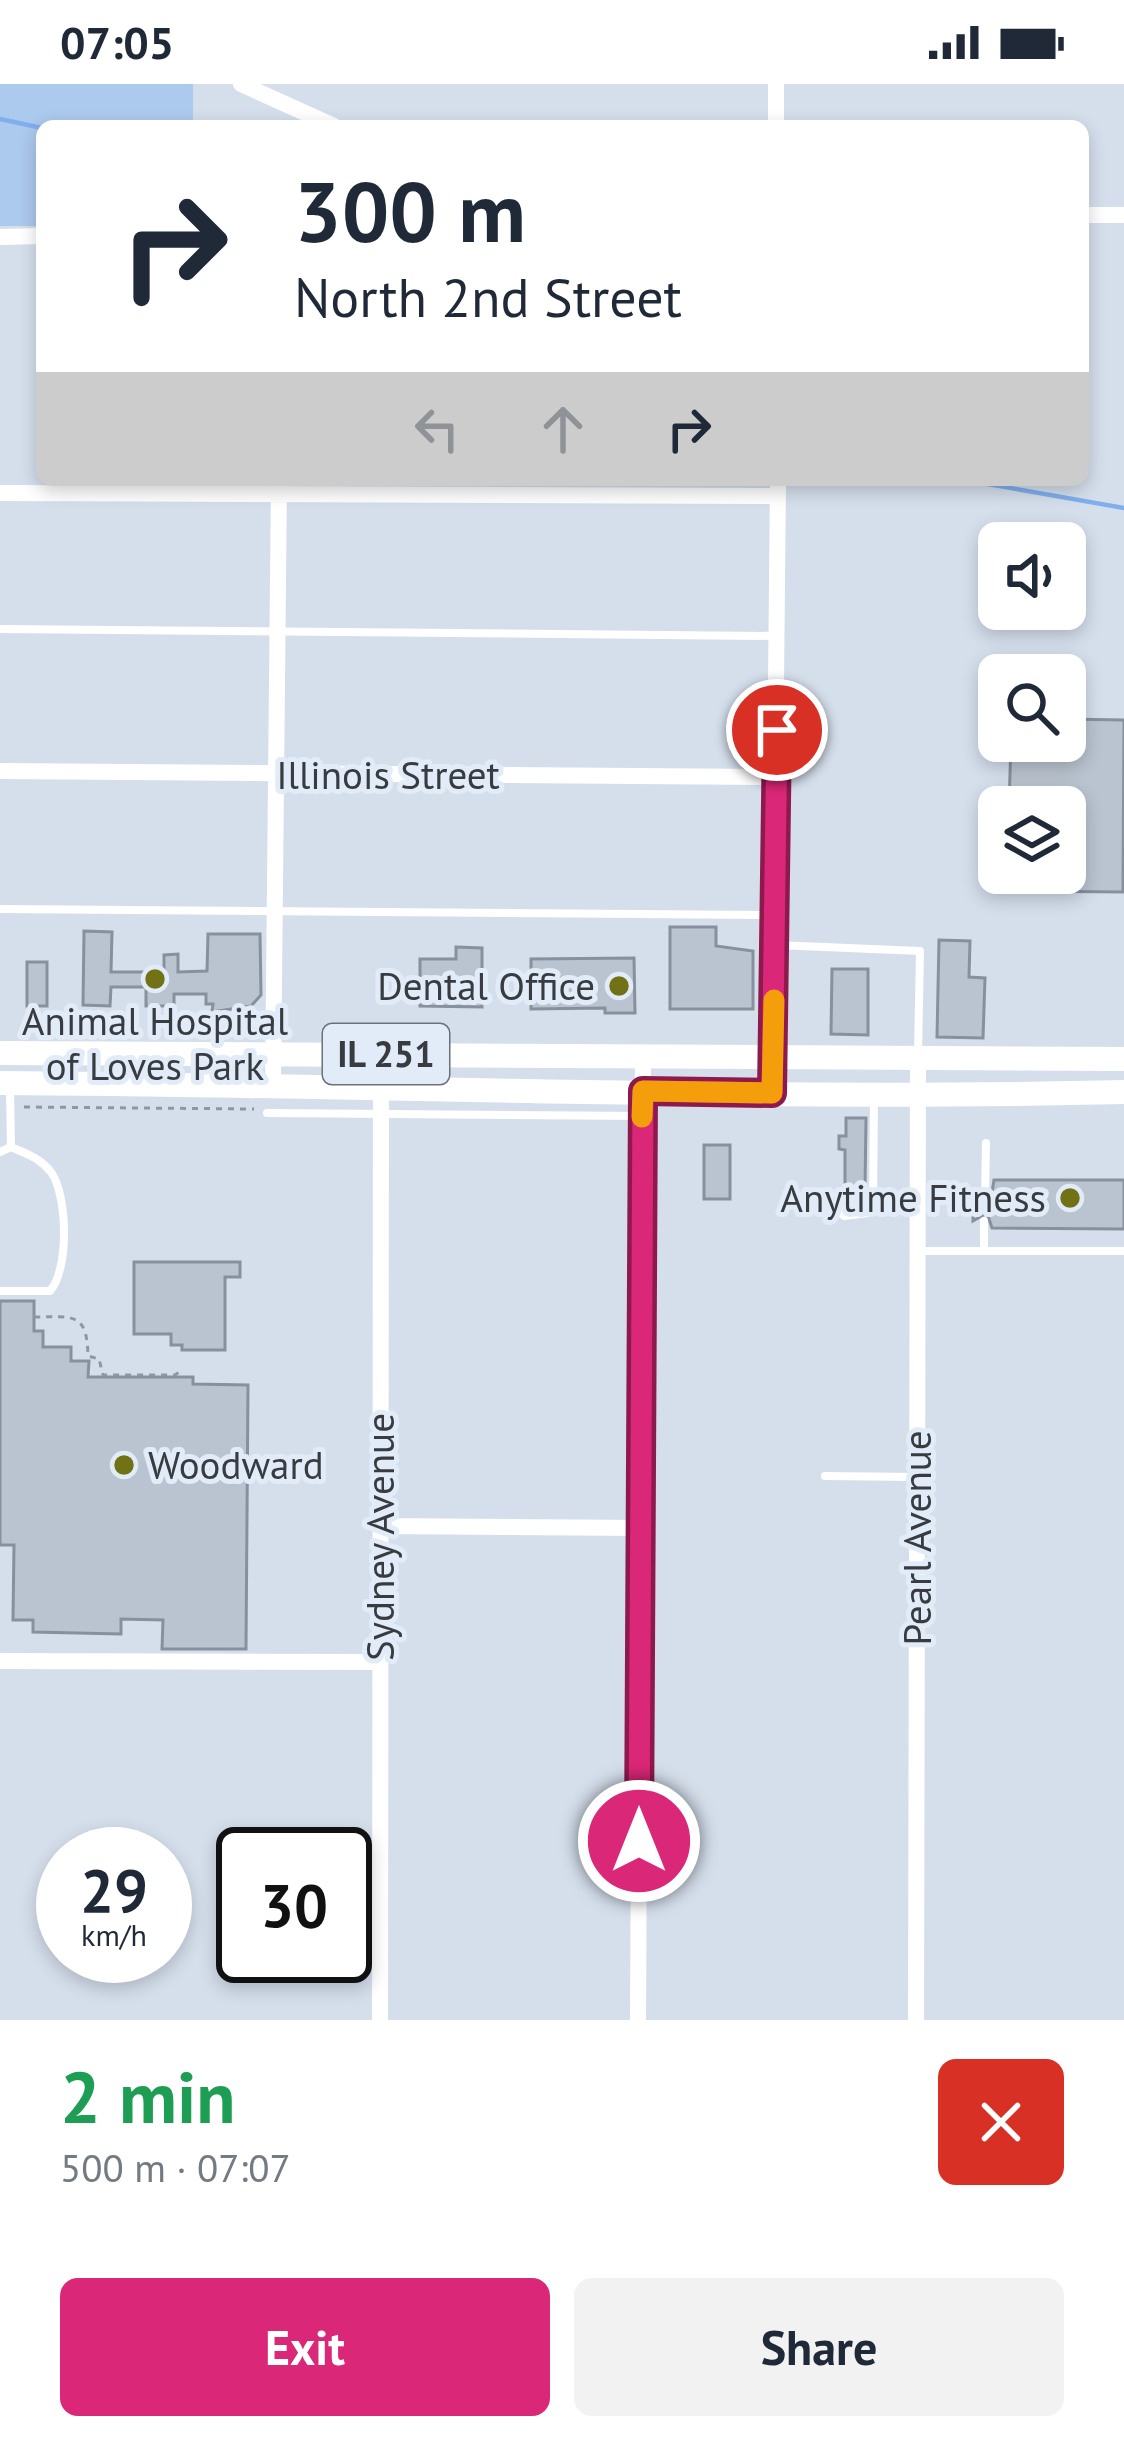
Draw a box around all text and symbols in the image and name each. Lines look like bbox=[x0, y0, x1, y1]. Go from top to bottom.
text: 07:05 bbox=[60, 13, 174, 71]
text: 300 m bbox=[294, 156, 526, 265]
icon: right bbox=[96, 168, 252, 324]
text: North 2nd Street bbox=[294, 262, 682, 332]
icon: left bbox=[404, 396, 470, 462]
icon: ahead bbox=[530, 396, 596, 462]
icon: right bbox=[656, 396, 722, 462]
map controls bbox=[978, 522, 1086, 894]
button: sound bbox=[978, 522, 1086, 630]
button: search bbox=[978, 654, 1086, 762]
pin bbox=[726, 679, 828, 781]
icon: arrive bbox=[744, 697, 810, 763]
street label: Illinois Street bbox=[276, 749, 500, 800]
button: layers bbox=[978, 786, 1086, 894]
place label: Dental Office bbox=[377, 960, 595, 1011]
marker: Animal Hospital of Loves Park bbox=[142, 966, 168, 992]
marker: Dental Office bbox=[606, 973, 632, 999]
place label: Animal Hospital of Loves Park bbox=[22, 995, 289, 1091]
road number: IL 251 bbox=[323, 1024, 449, 1084]
place label: Anytime Fitness bbox=[780, 1172, 1046, 1223]
marker: Anytime Fitness bbox=[1057, 1185, 1083, 1211]
street label: Sydney Avenue bbox=[354, 1413, 405, 1661]
street label: Pearl Avenue bbox=[891, 1430, 942, 1646]
place label: Woodward bbox=[148, 1439, 324, 1490]
marker: Woodward bbox=[111, 1452, 137, 1478]
position arrow bbox=[576, 1778, 702, 1904]
speed limit sign: 30 bbox=[216, 1827, 372, 1983]
text: 29 bbox=[80, 1851, 148, 1929]
text: km/h bbox=[81, 1915, 147, 1954]
text: 2 min bbox=[60, 2050, 236, 2143]
button: close bbox=[938, 2059, 1064, 2185]
text: 500 m · 07:07 bbox=[60, 2142, 291, 2193]
button: Exit bbox=[60, 2278, 550, 2416]
button: Share bbox=[574, 2278, 1064, 2416]

